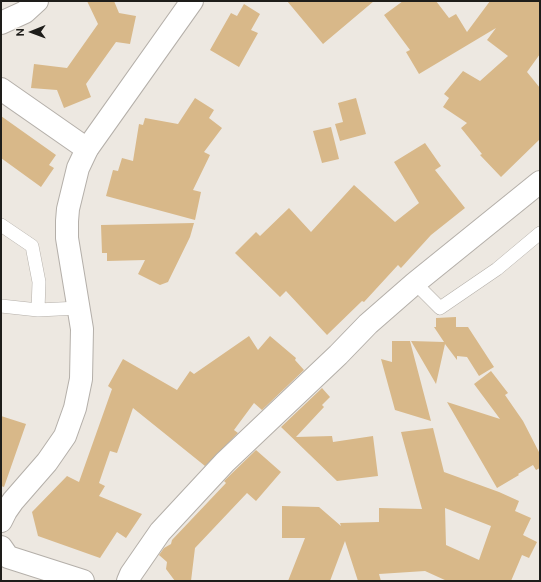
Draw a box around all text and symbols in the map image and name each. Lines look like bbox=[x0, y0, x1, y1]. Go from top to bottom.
north arrow bbox=[12, 12, 52, 52]
text: N bbox=[13, 28, 27, 36]

